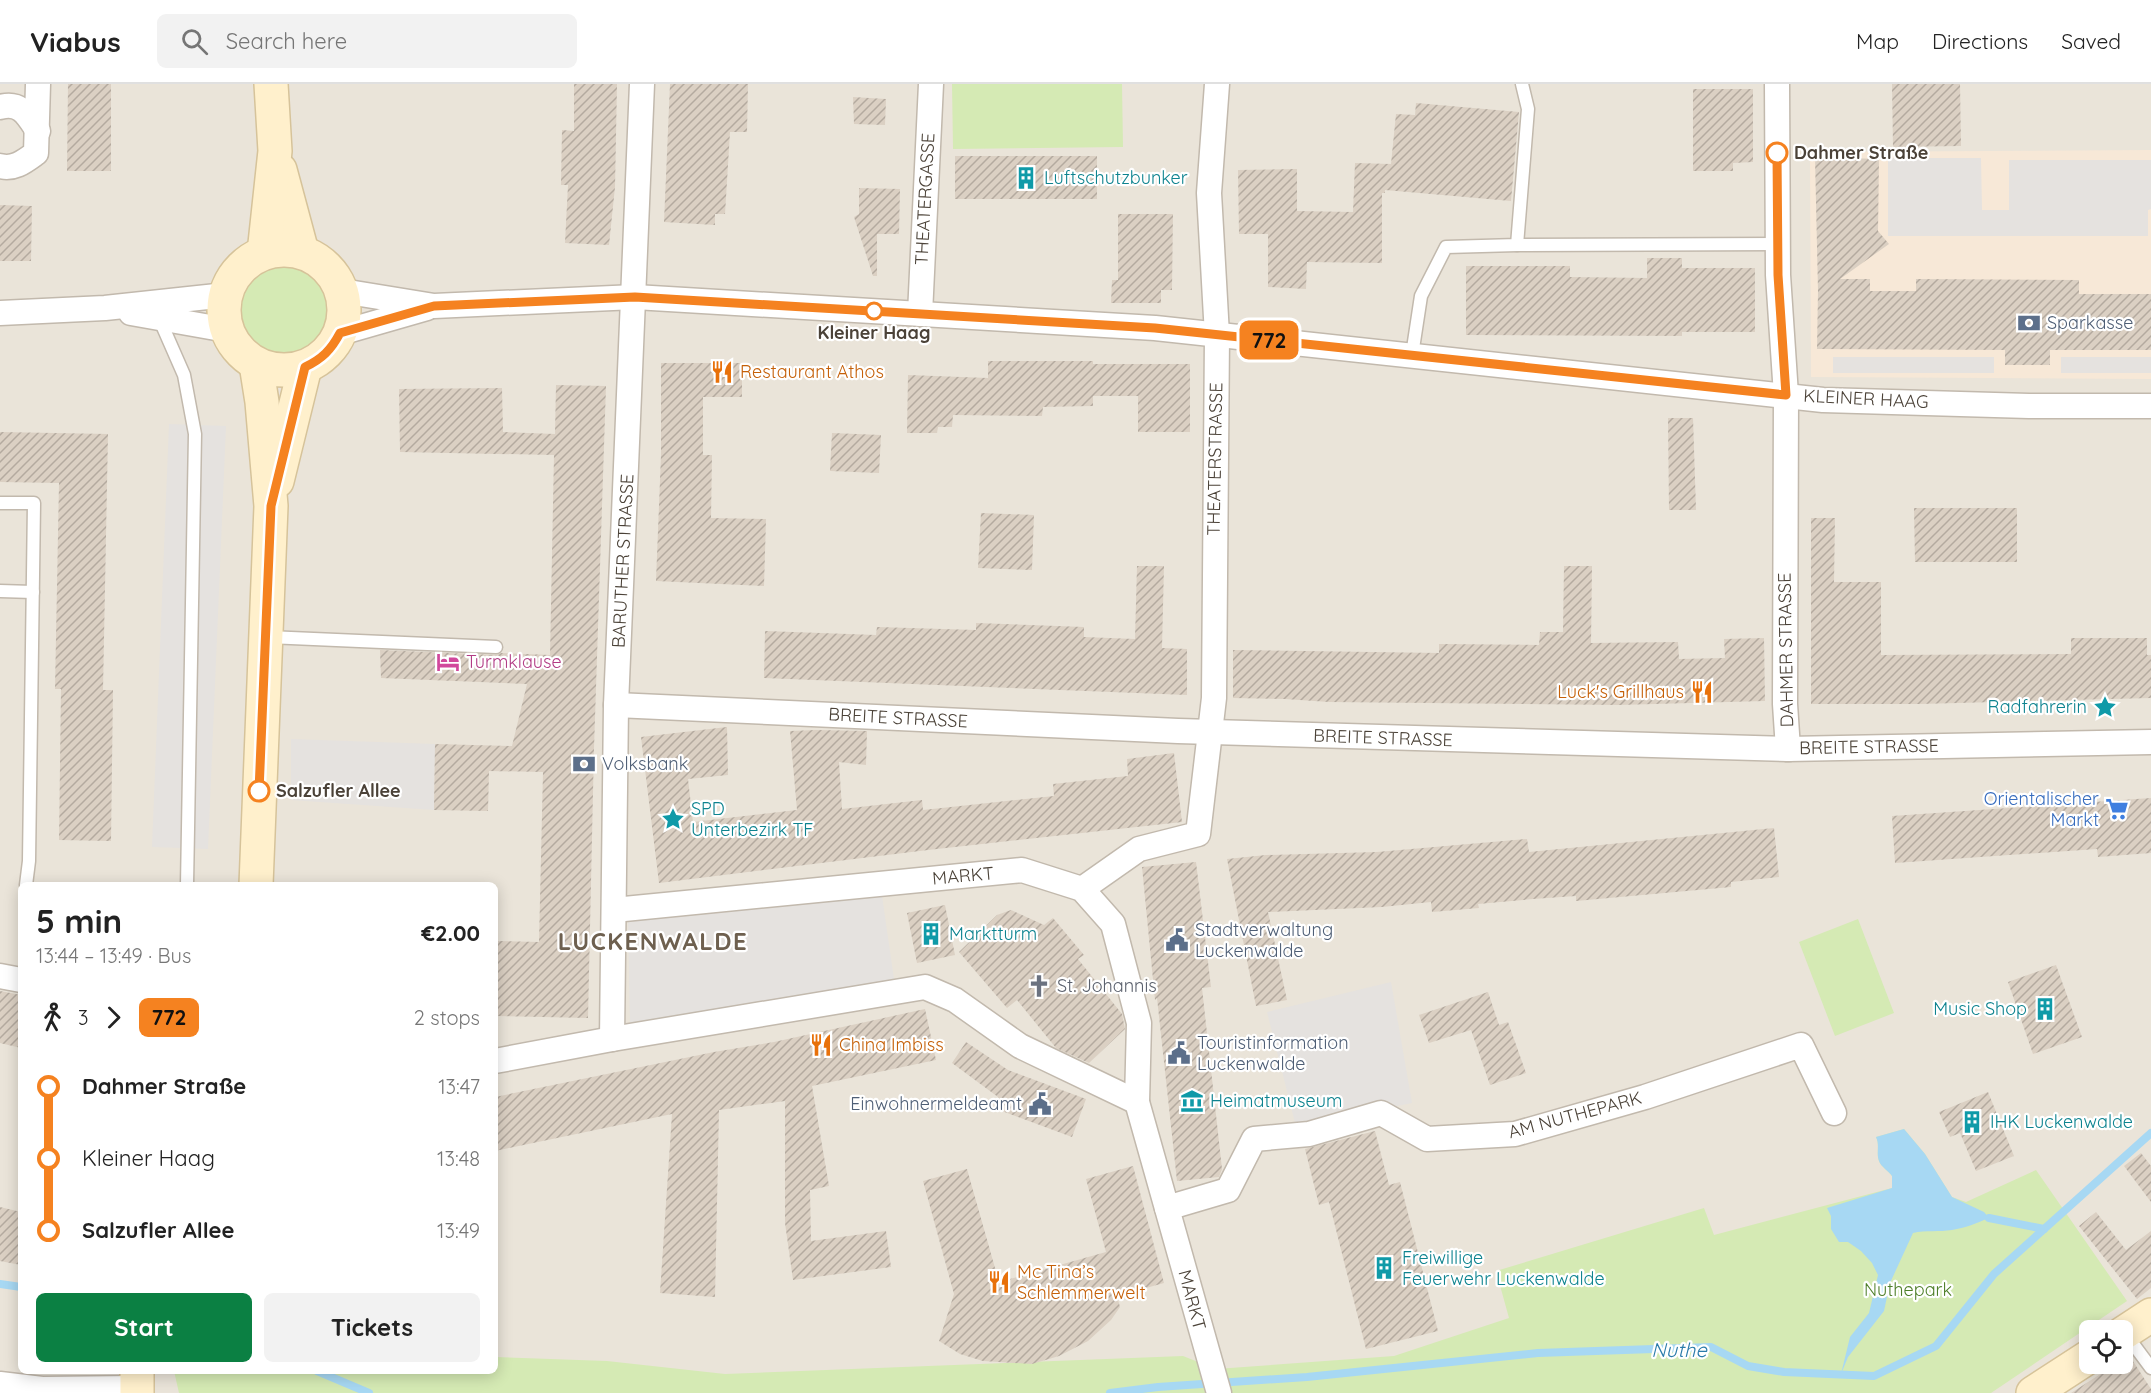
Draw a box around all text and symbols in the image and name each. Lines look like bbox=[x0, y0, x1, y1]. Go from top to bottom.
search box bbox=[157, 14, 577, 68]
text: Viabus bbox=[30, 24, 121, 59]
icon: search bbox=[178, 25, 211, 58]
text: Search here bbox=[226, 27, 347, 55]
text: Map bbox=[1856, 28, 1899, 54]
text: Directions bbox=[1932, 28, 2028, 54]
text: Saved bbox=[2061, 28, 2121, 54]
street label: THEATERGASSE bbox=[910, 132, 939, 266]
place label: Dahmer Straße bbox=[1794, 141, 1928, 164]
marker: Dahmer Straße bbox=[1766, 142, 1788, 164]
building icon: Luftschutzbunker bbox=[1013, 165, 1039, 191]
place label: Luftschutzbunker bbox=[1044, 166, 1188, 189]
marker: Kleiner Haag bbox=[865, 302, 883, 320]
bank icon: Sparkasse bbox=[2016, 310, 2042, 336]
place label: Sparkasse bbox=[2047, 311, 2133, 334]
line badge: 772 bbox=[1234, 320, 1304, 360]
place label: Kleiner Haag bbox=[818, 321, 930, 344]
text: 772 bbox=[1251, 327, 1287, 353]
restaurant icon: Restaurant Athos bbox=[709, 359, 735, 385]
place label: Restaurant Athos bbox=[740, 360, 884, 383]
street label: THEATERSTRASSE bbox=[1202, 382, 1227, 536]
street label: KLEINER HAAG bbox=[1803, 384, 1929, 413]
street label: BARUTHER STRASSE bbox=[606, 473, 639, 649]
street label: DAHMER STRASSE bbox=[1773, 572, 1798, 728]
hotel icon: Turmklause bbox=[435, 649, 461, 675]
place label: Turmklause bbox=[466, 650, 562, 673]
restaurant icon: Luck's Grillhaus bbox=[1689, 679, 1715, 705]
place label: Luck's Grillhaus bbox=[1557, 680, 1684, 703]
place icon: Radfahrerin bbox=[2092, 694, 2118, 720]
place label: Radfahrerin bbox=[1988, 695, 2087, 718]
street label: BREITE STRASSE bbox=[828, 702, 968, 733]
street label: BREITE STRASSE bbox=[1313, 724, 1453, 751]
street label: BREITE STRASSE bbox=[1799, 734, 1939, 759]
bank icon: Volksbank bbox=[571, 751, 597, 777]
place label: Volksbank bbox=[602, 752, 688, 775]
place label: Salzufler Allee bbox=[276, 779, 401, 802]
marker: Salzufler Allee bbox=[248, 780, 270, 802]
place label: Orientalischer Markt bbox=[1984, 787, 2099, 831]
supermarket icon: Orientalischer Markt bbox=[2104, 796, 2130, 822]
place label: SPD Unterbezirk TF bbox=[691, 797, 813, 841]
place icon: SPD Unterbezirk TF bbox=[660, 806, 686, 832]
street label: MARKT bbox=[931, 861, 995, 890]
text: 5 min bbox=[36, 900, 122, 941]
place label: Stadtverwaltung Luckenwalde bbox=[1195, 918, 1333, 962]
text: €2.00 bbox=[421, 919, 480, 947]
building icon: Marktturm bbox=[918, 921, 944, 947]
place label: Marktturm bbox=[949, 922, 1037, 945]
district label: LUCKENWALDE bbox=[558, 926, 748, 956]
public building icon: Stadtverwaltung Luckenwalde bbox=[1164, 927, 1190, 953]
text: 13:44 – 13:49 · Bus bbox=[36, 943, 191, 968]
church icon: St. Johannis bbox=[1026, 973, 1052, 999]
place label: St. Johannis bbox=[1057, 974, 1157, 997]
building icon: Music Shop bbox=[2032, 996, 2058, 1022]
place label: Music Shop bbox=[1933, 997, 2027, 1020]
icon: walk bbox=[36, 1001, 69, 1034]
icon: forward bbox=[97, 1001, 130, 1034]
text: 772 bbox=[151, 1004, 187, 1030]
text: 3 bbox=[78, 1005, 88, 1030]
text: 2 stops bbox=[414, 1005, 480, 1030]
place label: Touristinformation Luckenwalde bbox=[1197, 1031, 1349, 1075]
restaurant icon: China Imbiss bbox=[808, 1032, 834, 1058]
place label: China Imbiss bbox=[839, 1033, 944, 1056]
public building icon: Touristinformation Luckenwalde bbox=[1166, 1040, 1192, 1066]
text: Dahmer Straße bbox=[82, 1072, 246, 1100]
text: 13:47 bbox=[438, 1074, 480, 1099]
street label: AM NUTHEPARK bbox=[1506, 1086, 1644, 1143]
museum icon: Heimatmuseum bbox=[1179, 1088, 1205, 1114]
place label: Heimatmuseum bbox=[1210, 1089, 1342, 1112]
public building icon: Einwohnermeldeamt bbox=[1027, 1091, 1053, 1117]
place label: Einwohnermeldeamt bbox=[850, 1092, 1022, 1115]
building icon: IHK Luckenwalde bbox=[1959, 1109, 1985, 1135]
place label: IHK Luckenwalde bbox=[1990, 1110, 2133, 1133]
text: Kleiner Haag bbox=[82, 1144, 215, 1172]
text: 13:48 bbox=[437, 1146, 480, 1171]
text: Salzufler Allee bbox=[82, 1216, 234, 1244]
text: 13:49 bbox=[437, 1218, 480, 1243]
place label: Freiwillige Feuerwehr Luckenwalde bbox=[1402, 1246, 1605, 1290]
building icon: Freiwillige Feuerwehr Luckenwalde bbox=[1371, 1255, 1397, 1281]
place label: Mc Tina’s Schlemmerwelt bbox=[1017, 1260, 1146, 1304]
street label: MARKT bbox=[1173, 1267, 1212, 1333]
restaurant icon: Mc Tina’s Schlemmerwelt bbox=[986, 1269, 1012, 1295]
park label: Nuthepark bbox=[1864, 1278, 1952, 1301]
button: Start bbox=[36, 1293, 252, 1362]
button: Tickets bbox=[264, 1293, 480, 1362]
map controls bbox=[2079, 1320, 2133, 1374]
button: locate bbox=[2079, 1320, 2133, 1374]
water label: Nuthe bbox=[1651, 1337, 1707, 1362]

